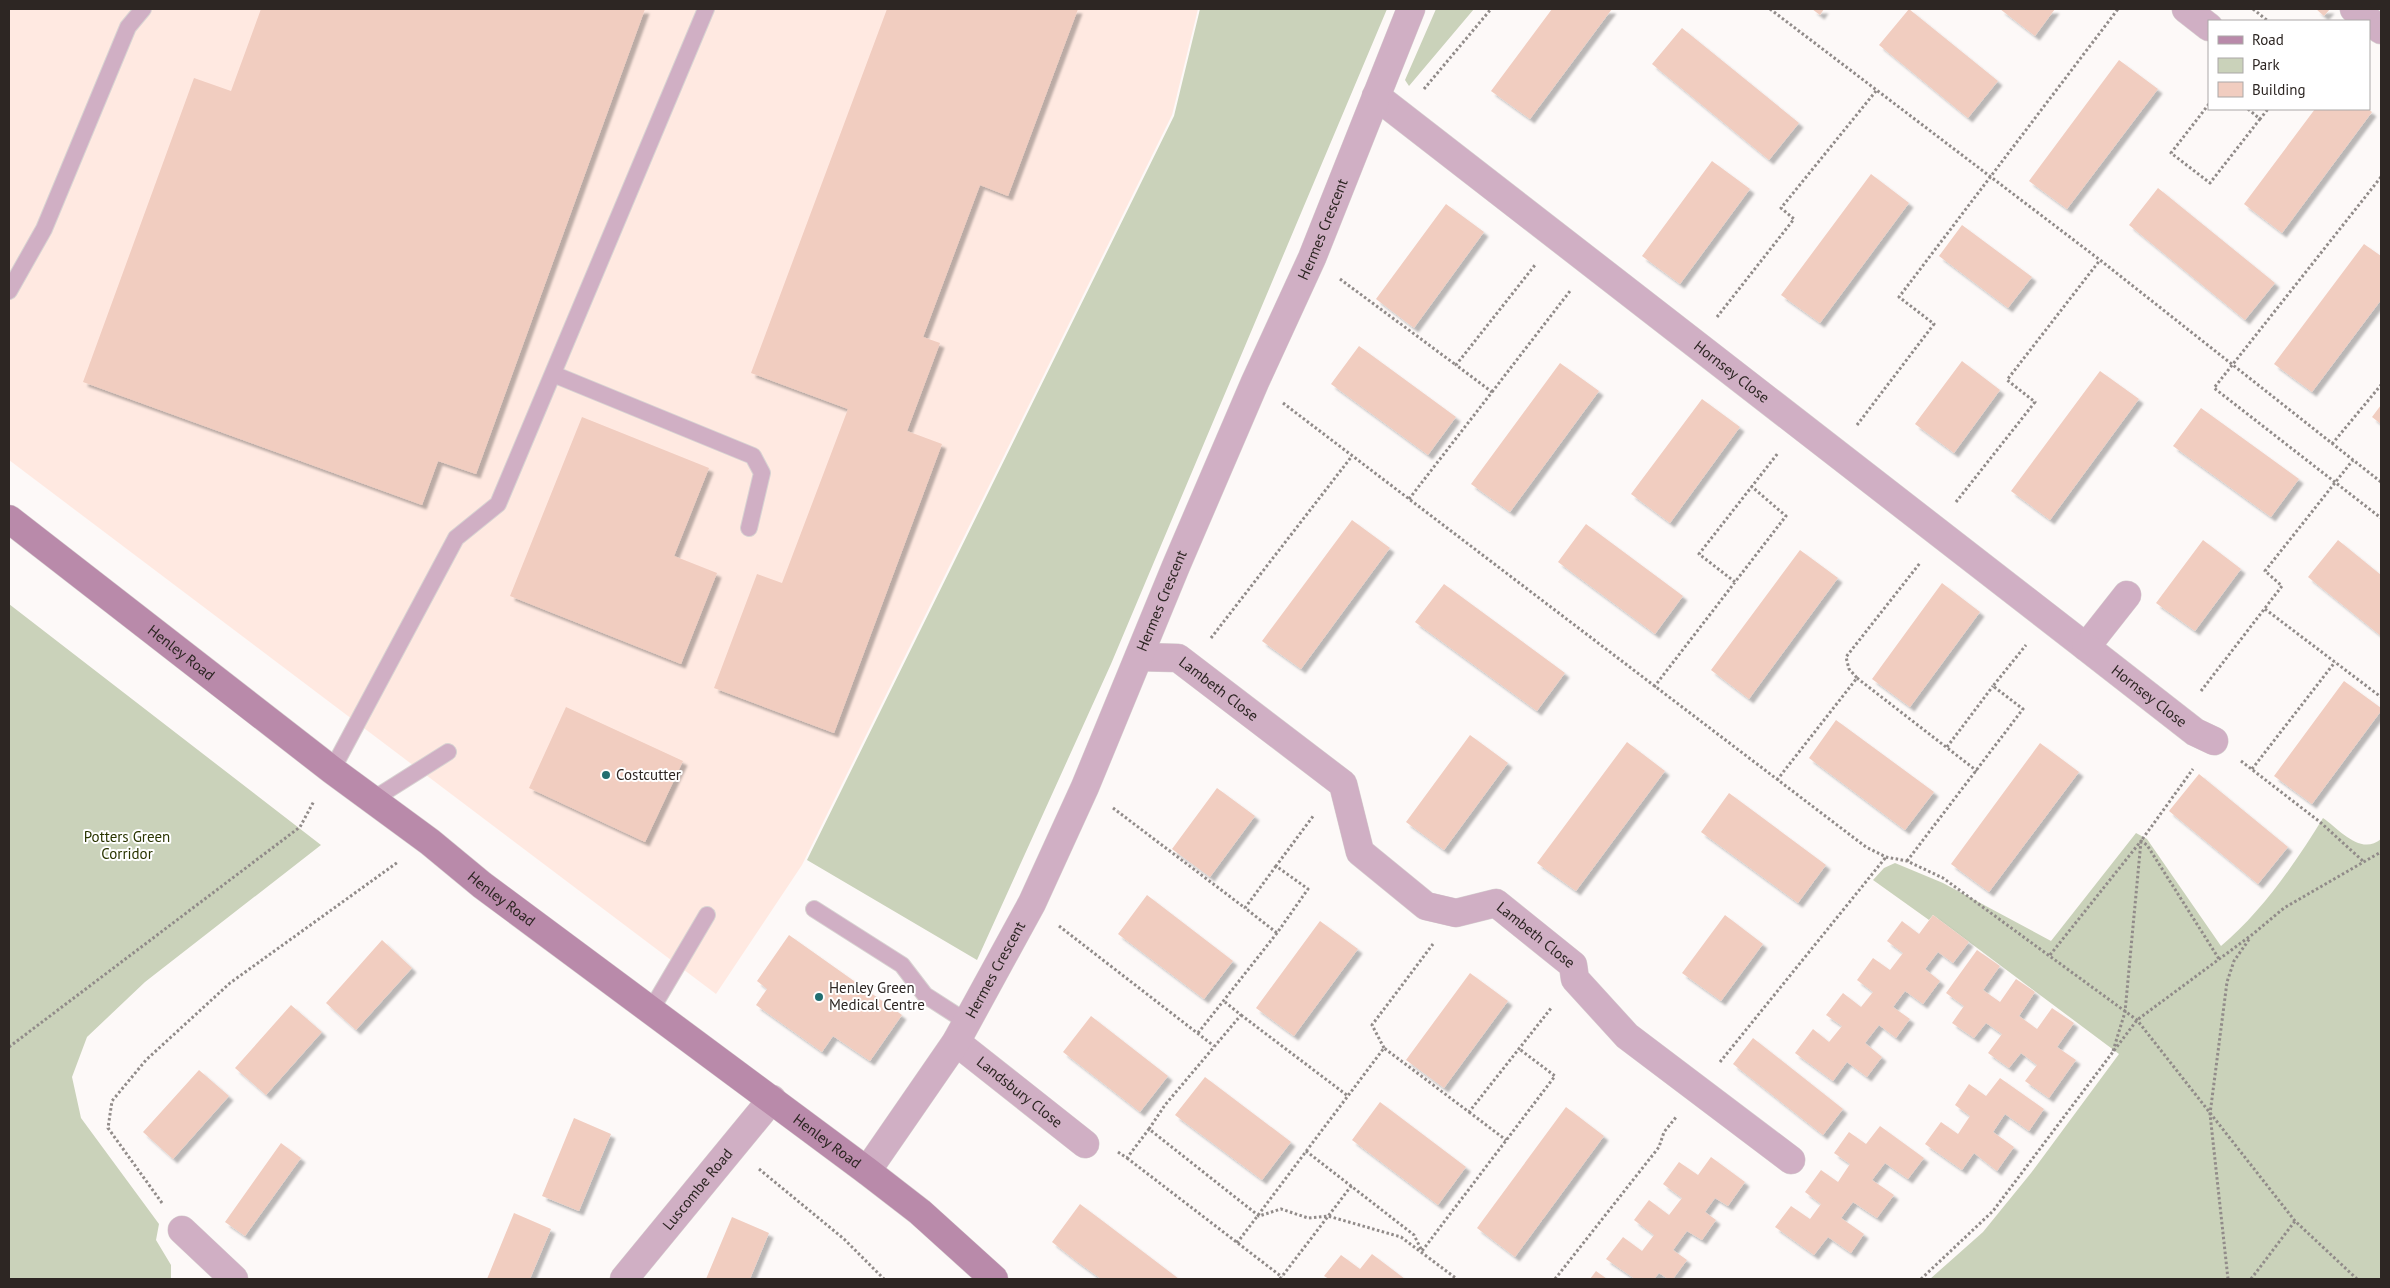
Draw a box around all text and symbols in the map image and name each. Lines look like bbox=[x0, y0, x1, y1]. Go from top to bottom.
legend bbox=[2208, 20, 2370, 110]
text: Road bbox=[2252, 30, 2284, 49]
text: Park bbox=[2252, 55, 2280, 74]
text: Building bbox=[2252, 80, 2306, 99]
street label: Hermes Crescent bbox=[1293, 176, 1352, 283]
street label: Hornsey Close bbox=[1690, 336, 1773, 407]
street label: Hermes Crescent bbox=[1132, 547, 1191, 654]
street label: Henley Road bbox=[144, 620, 219, 684]
street label: Lambeth Close bbox=[1175, 652, 1262, 725]
street label: Hornsey Close bbox=[2108, 660, 2191, 731]
place label: Costcutter bbox=[616, 765, 681, 784]
marker: Costcutter bbox=[600, 769, 612, 781]
park label: Potters Green Corridor bbox=[84, 827, 170, 863]
street label: Henley Road bbox=[464, 867, 539, 930]
street label: Lambeth Close bbox=[1493, 897, 1579, 972]
street label: Hermes Crescent bbox=[961, 918, 1029, 1021]
place label: Henley Green Medical Centre bbox=[829, 978, 925, 1014]
marker: Henley Green Medical Centre bbox=[813, 991, 825, 1003]
street label: Landsbury Close bbox=[973, 1052, 1067, 1132]
street label: Henley Road bbox=[790, 1109, 865, 1172]
street label: Luscombe Road bbox=[658, 1144, 736, 1234]

